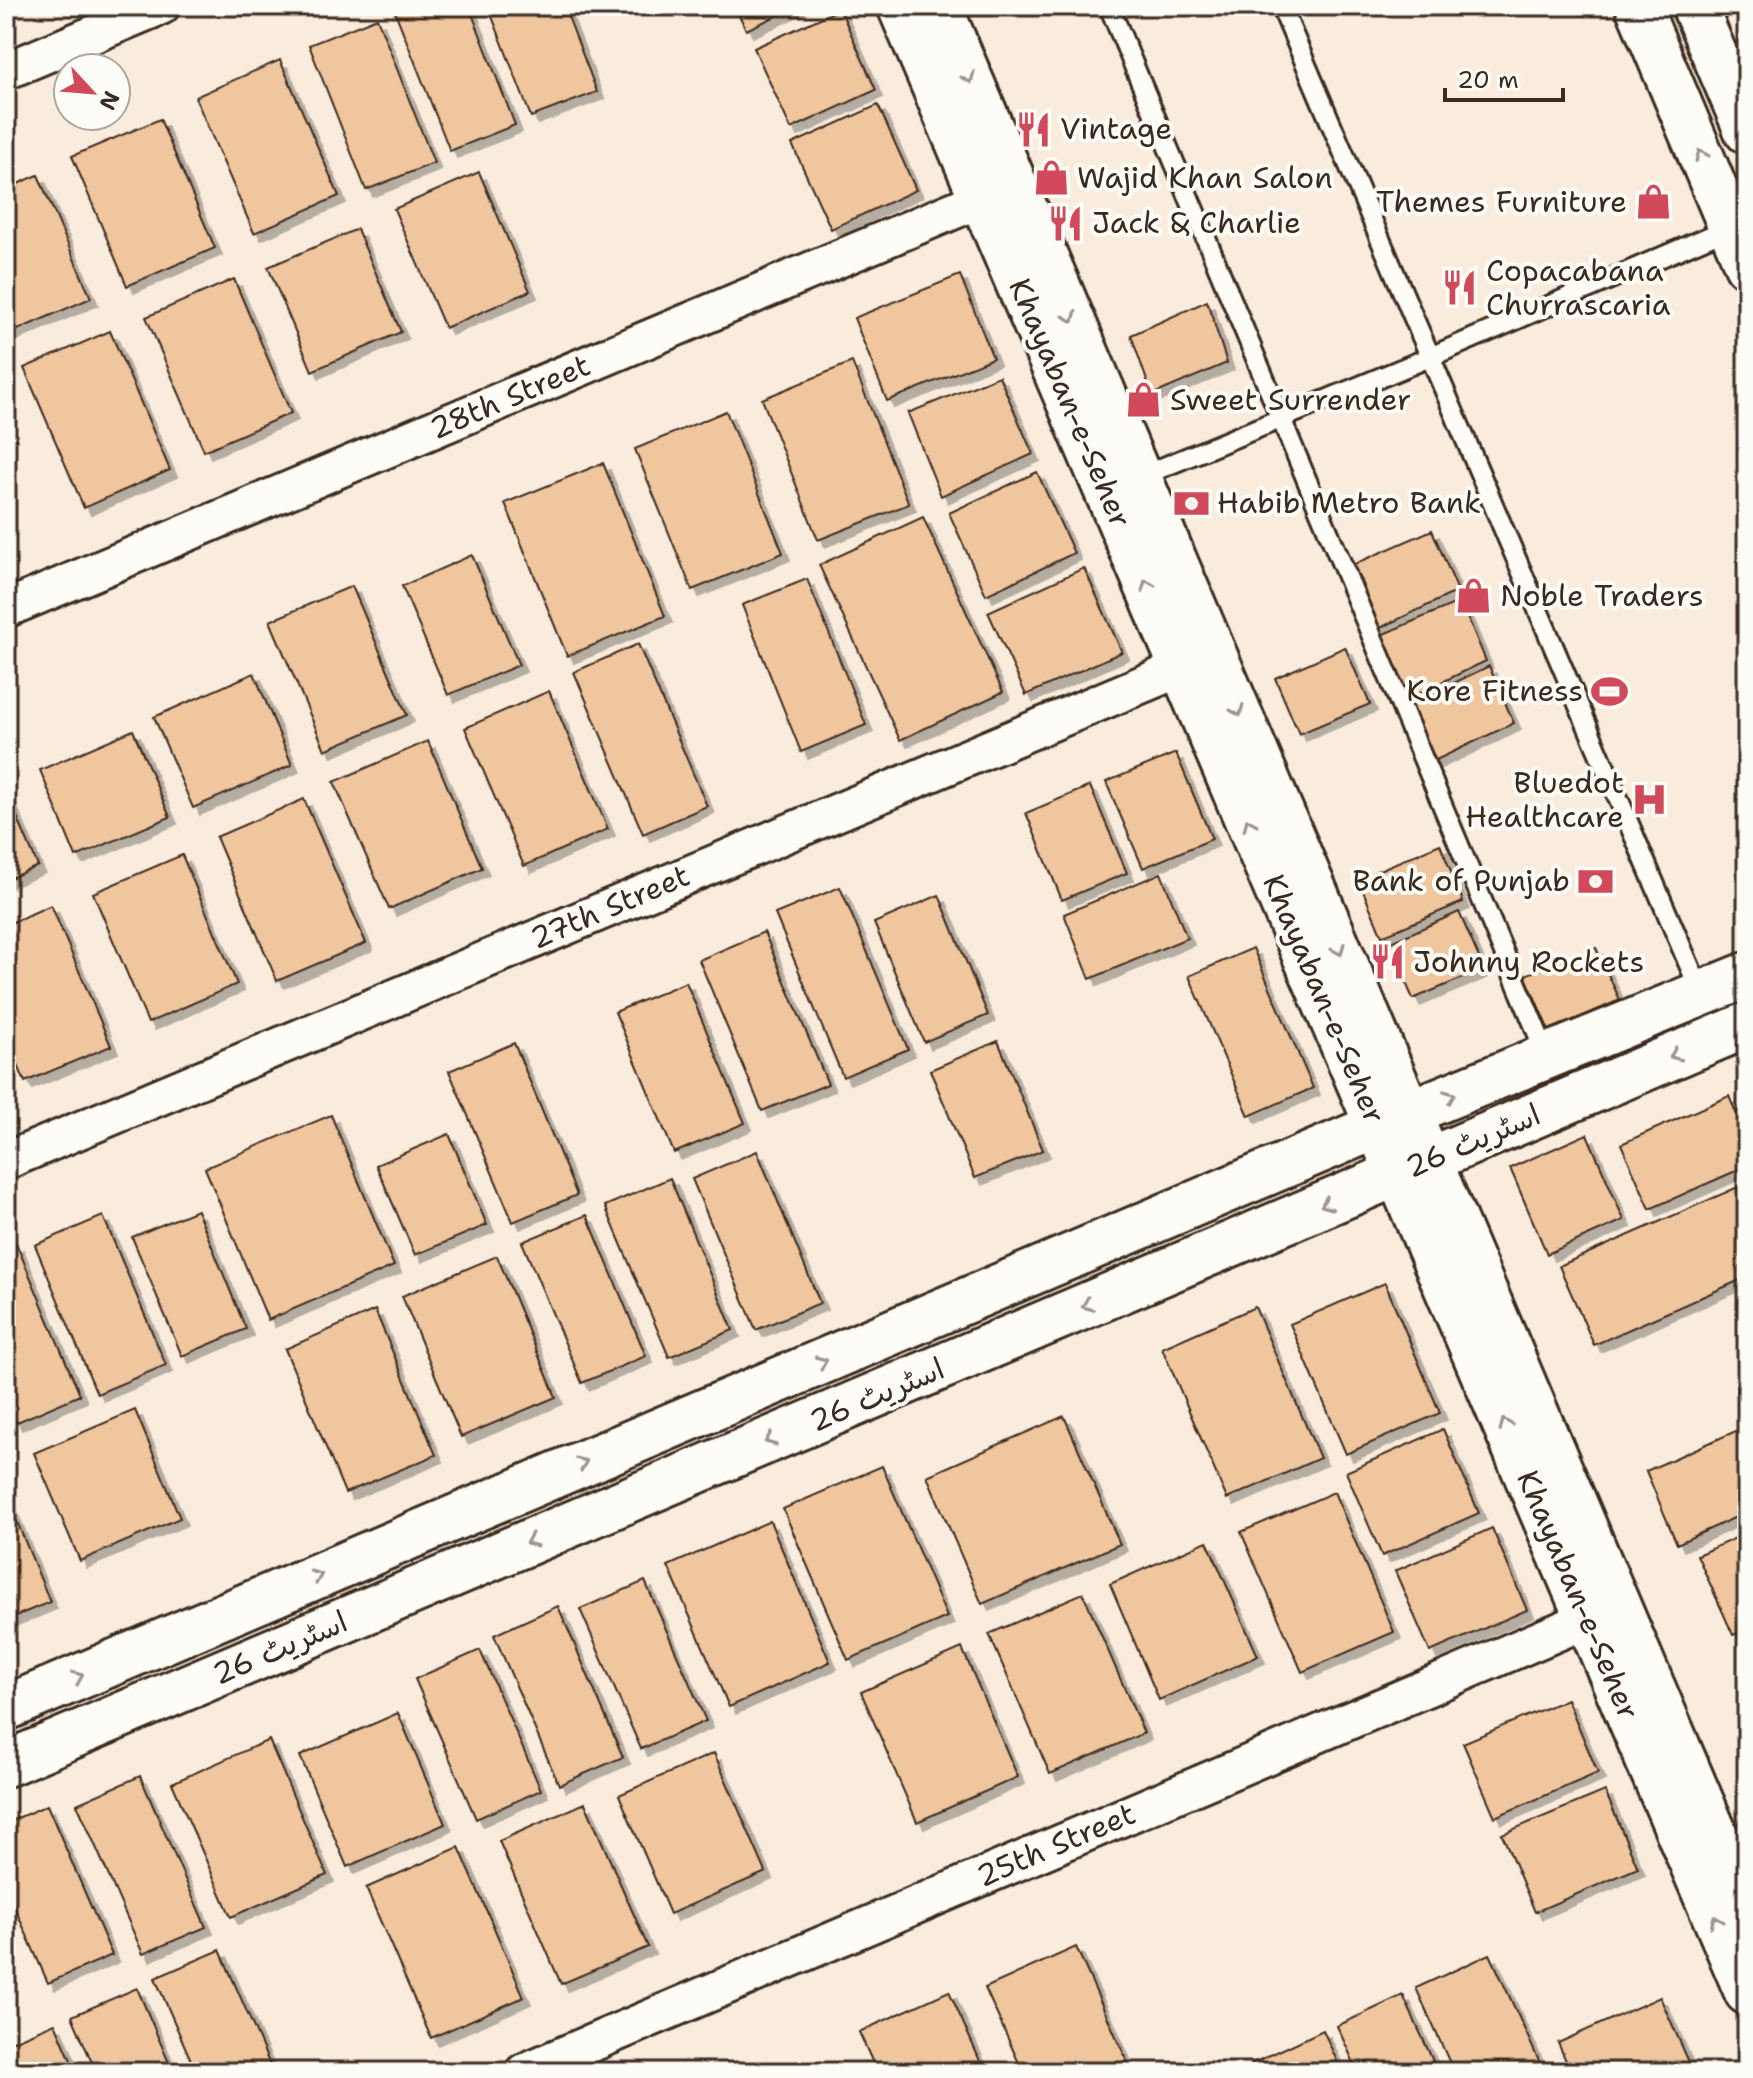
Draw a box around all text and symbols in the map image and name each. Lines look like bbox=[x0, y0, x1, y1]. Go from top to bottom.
north arrow bbox=[52, 52, 132, 132]
scale bar bbox=[1445, 52, 1563, 102]
text: 20 m bbox=[1457, 64, 1519, 96]
one-way arrow bbox=[960, 70, 976, 84]
text: N bbox=[93, 86, 126, 115]
place label: Vintage bbox=[1060, 108, 1172, 149]
restaurant icon: Vintage bbox=[1015, 110, 1053, 148]
one-way arrow bbox=[1694, 149, 1710, 163]
place label: Wajid Khan Salon bbox=[1077, 157, 1333, 198]
shop icon: Wajid Khan Salon bbox=[1032, 159, 1070, 197]
place label: Themes Furniture bbox=[1376, 181, 1627, 222]
shop icon: Themes Furniture bbox=[1634, 183, 1672, 221]
place label: Jack & Charlie bbox=[1092, 202, 1301, 243]
restaurant icon: Jack & Charlie bbox=[1047, 204, 1085, 242]
place label: Copacabana Churrascaria bbox=[1486, 250, 1671, 325]
restaurant icon: Copacabana Churrascaria bbox=[1441, 269, 1479, 307]
street label: Khayaban-e-Seher bbox=[999, 272, 1142, 534]
one-way arrow bbox=[1061, 309, 1077, 323]
street label: 28th Street bbox=[423, 344, 596, 449]
place label: Sweet Surrender bbox=[1170, 379, 1411, 420]
shop icon: Sweet Surrender bbox=[1125, 381, 1163, 419]
place label: Habib Metro Bank bbox=[1217, 482, 1481, 523]
bank icon: Habib Metro Bank bbox=[1172, 484, 1210, 522]
place label: Noble Traders bbox=[1500, 575, 1704, 616]
shop icon: Noble Traders bbox=[1455, 577, 1493, 615]
one-way arrow bbox=[1141, 579, 1157, 593]
place label: Kore Fitness bbox=[1406, 670, 1583, 711]
sports icon: Kore Fitness bbox=[1590, 672, 1628, 710]
one-way arrow bbox=[1228, 703, 1244, 717]
place label: Bluedot Healthcare bbox=[1465, 762, 1624, 837]
hospital icon: Bluedot Healthcare bbox=[1631, 781, 1669, 819]
one-way arrow bbox=[1243, 818, 1259, 832]
street label: 27th Street bbox=[524, 855, 696, 958]
place label: Bank of Punjab bbox=[1352, 860, 1570, 901]
bank icon: Bank of Punjab bbox=[1577, 862, 1615, 900]
street label: Khayaban-e-Seher bbox=[1253, 868, 1396, 1130]
place label: Johnny Rockets bbox=[1413, 941, 1644, 982]
one-way arrow bbox=[1330, 942, 1346, 957]
restaurant icon: Johnny Rockets bbox=[1368, 943, 1406, 981]
one-way arrow bbox=[1669, 1045, 1683, 1061]
one-way arrow bbox=[1442, 1089, 1456, 1106]
street label: اسٹریٹ 26 bbox=[1399, 1094, 1546, 1187]
one-way arrow bbox=[1320, 1194, 1335, 1210]
one-way arrow bbox=[1081, 1296, 1095, 1312]
street label: اسٹریٹ 26 bbox=[803, 1348, 950, 1441]
one-way arrow bbox=[814, 1355, 828, 1371]
one-way arrow bbox=[1498, 1418, 1514, 1432]
one-way arrow bbox=[764, 1430, 779, 1446]
one-way arrow bbox=[574, 1457, 588, 1473]
street label: Khayaban-e-Seher bbox=[1507, 1464, 1650, 1726]
one-way arrow bbox=[525, 1532, 539, 1548]
one-way arrow bbox=[309, 1569, 323, 1585]
street label: اسٹریٹ 26 bbox=[206, 1601, 353, 1694]
one-way arrow bbox=[70, 1671, 84, 1687]
street label: 25th Street bbox=[970, 1793, 1141, 1896]
one-way arrow bbox=[1710, 1915, 1726, 1929]

